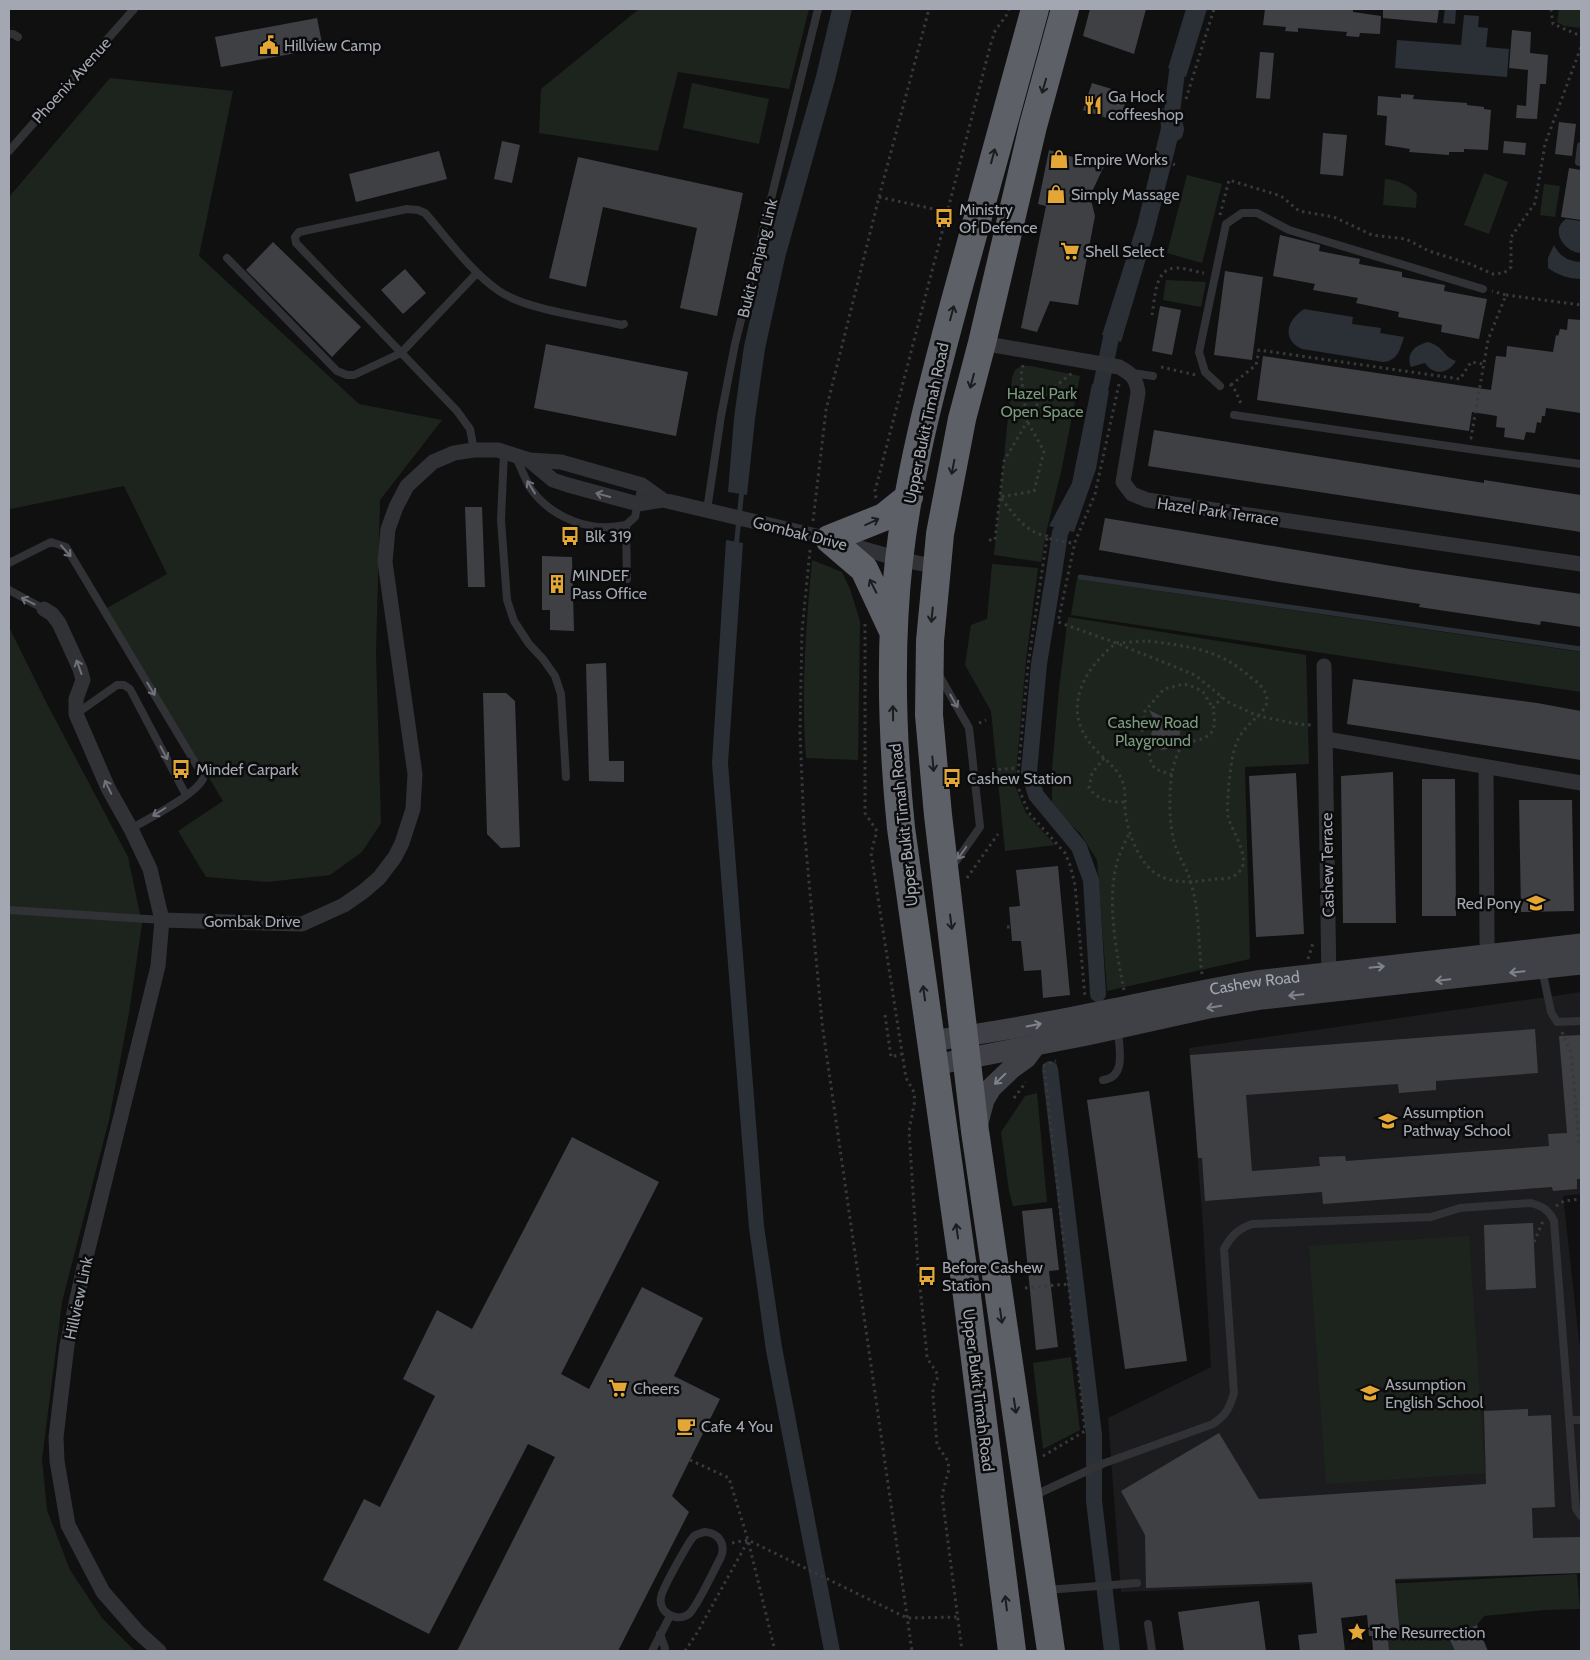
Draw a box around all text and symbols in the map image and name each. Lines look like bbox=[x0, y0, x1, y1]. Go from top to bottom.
street label: Phoenix Avenue bbox=[28, 33, 115, 127]
public building icon: Hillview Camp bbox=[258, 34, 280, 56]
place label: Hillview Camp bbox=[284, 36, 381, 55]
one-way arrow bbox=[1039, 78, 1048, 94]
place label: Ga Hock coffeeshop bbox=[1108, 87, 1184, 124]
restaurant icon: Ga Hock coffeeshop bbox=[1082, 94, 1104, 116]
one-way arrow bbox=[989, 148, 999, 164]
shop icon: Empire Works bbox=[1048, 148, 1070, 170]
place label: Empire Works bbox=[1074, 150, 1168, 169]
shop icon: Simply Massage bbox=[1045, 183, 1067, 205]
place label: Simply Massage bbox=[1071, 185, 1180, 204]
street label: Bukit Panjang Link bbox=[734, 196, 782, 320]
place label: Ministry Of Defence bbox=[959, 200, 1037, 237]
bus stop icon: Ministry Of Defence bbox=[933, 207, 955, 229]
supermarket icon: Shell Select bbox=[1059, 240, 1081, 262]
place label: Shell Select bbox=[1085, 242, 1165, 261]
one-way arrow bbox=[947, 305, 957, 321]
street label: Upper Bukit Timah Road bbox=[900, 341, 953, 505]
one-way arrow bbox=[967, 372, 976, 388]
park label: Hazel Park Open Space bbox=[1000, 384, 1084, 421]
one-way arrow bbox=[948, 458, 958, 474]
one-way arrow bbox=[525, 480, 535, 494]
one-way arrow bbox=[596, 489, 612, 499]
street label: Hazel Park Terrace bbox=[1156, 494, 1280, 529]
street label: Gombak Drive bbox=[751, 513, 849, 554]
one-way arrow bbox=[864, 517, 879, 527]
bus stop icon: Blk 319 bbox=[559, 525, 581, 547]
place label: Blk 319 bbox=[585, 527, 632, 546]
one-way arrow bbox=[61, 544, 72, 557]
place label: MINDEF Pass Office bbox=[572, 566, 647, 603]
building icon: MINDEF Pass Office bbox=[546, 573, 568, 595]
one-way arrow bbox=[868, 579, 877, 594]
one-way arrow bbox=[21, 596, 36, 605]
one-way arrow bbox=[927, 607, 937, 623]
one-way arrow bbox=[73, 660, 83, 675]
one-way arrow bbox=[146, 681, 156, 695]
one-way arrow bbox=[949, 693, 959, 707]
one-way arrow bbox=[888, 706, 897, 722]
park label: Cashew Road Playground bbox=[1108, 713, 1198, 750]
street label: Upper Bukit Timah Road bbox=[885, 742, 922, 907]
one-way arrow bbox=[159, 745, 169, 759]
one-way arrow bbox=[928, 755, 938, 771]
bus stop icon: Mindef Carpark bbox=[170, 758, 192, 780]
place label: Mindef Carpark bbox=[196, 760, 299, 779]
bus stop icon: Cashew Station bbox=[941, 767, 963, 789]
place label: Cashew Station bbox=[967, 769, 1072, 788]
one-way arrow bbox=[103, 780, 112, 795]
one-way arrow bbox=[152, 808, 166, 818]
street label: Cashew Terrace bbox=[1317, 812, 1338, 918]
one-way arrow bbox=[957, 846, 967, 860]
school or university icon: Red Pony bbox=[1525, 892, 1547, 914]
place label: Red Pony bbox=[1456, 894, 1521, 913]
street label: Gombak Drive bbox=[204, 912, 300, 931]
one-way arrow bbox=[946, 914, 956, 930]
one-way arrow bbox=[1369, 962, 1385, 972]
street label: Cashew Road bbox=[1208, 967, 1301, 999]
one-way arrow bbox=[1509, 967, 1525, 977]
one-way arrow bbox=[1435, 975, 1451, 985]
one-way arrow bbox=[919, 985, 929, 1001]
one-way arrow bbox=[1288, 990, 1304, 1000]
one-way arrow bbox=[1206, 1002, 1222, 1012]
one-way arrow bbox=[1025, 1019, 1041, 1029]
one-way arrow bbox=[994, 1073, 1007, 1085]
place label: Assumption Pathway School bbox=[1403, 1103, 1511, 1140]
school or university icon: Assumption Pathway School bbox=[1377, 1110, 1399, 1132]
one-way arrow bbox=[952, 1223, 962, 1239]
street label: Hillview Link bbox=[60, 1254, 97, 1341]
place label: Before Cashew Station bbox=[942, 1258, 1043, 1295]
bus stop icon: Before Cashew Station bbox=[916, 1265, 938, 1287]
street label: Upper Bukit Timah Road bbox=[959, 1308, 998, 1473]
one-way arrow bbox=[996, 1308, 1006, 1324]
place label: Assumption English School bbox=[1385, 1375, 1484, 1412]
supermarket icon: Cheers bbox=[607, 1377, 629, 1399]
place label: Cheers bbox=[633, 1379, 680, 1398]
school or university icon: Assumption English School bbox=[1359, 1382, 1381, 1404]
one-way arrow bbox=[1010, 1397, 1020, 1413]
cafe icon: Cafe 4 You bbox=[675, 1415, 697, 1437]
place label: Cafe 4 You bbox=[701, 1417, 773, 1436]
one-way arrow bbox=[1001, 1595, 1011, 1611]
place icon: The Resurrection bbox=[1346, 1621, 1368, 1643]
place label: The Resurrection bbox=[1372, 1623, 1485, 1642]

